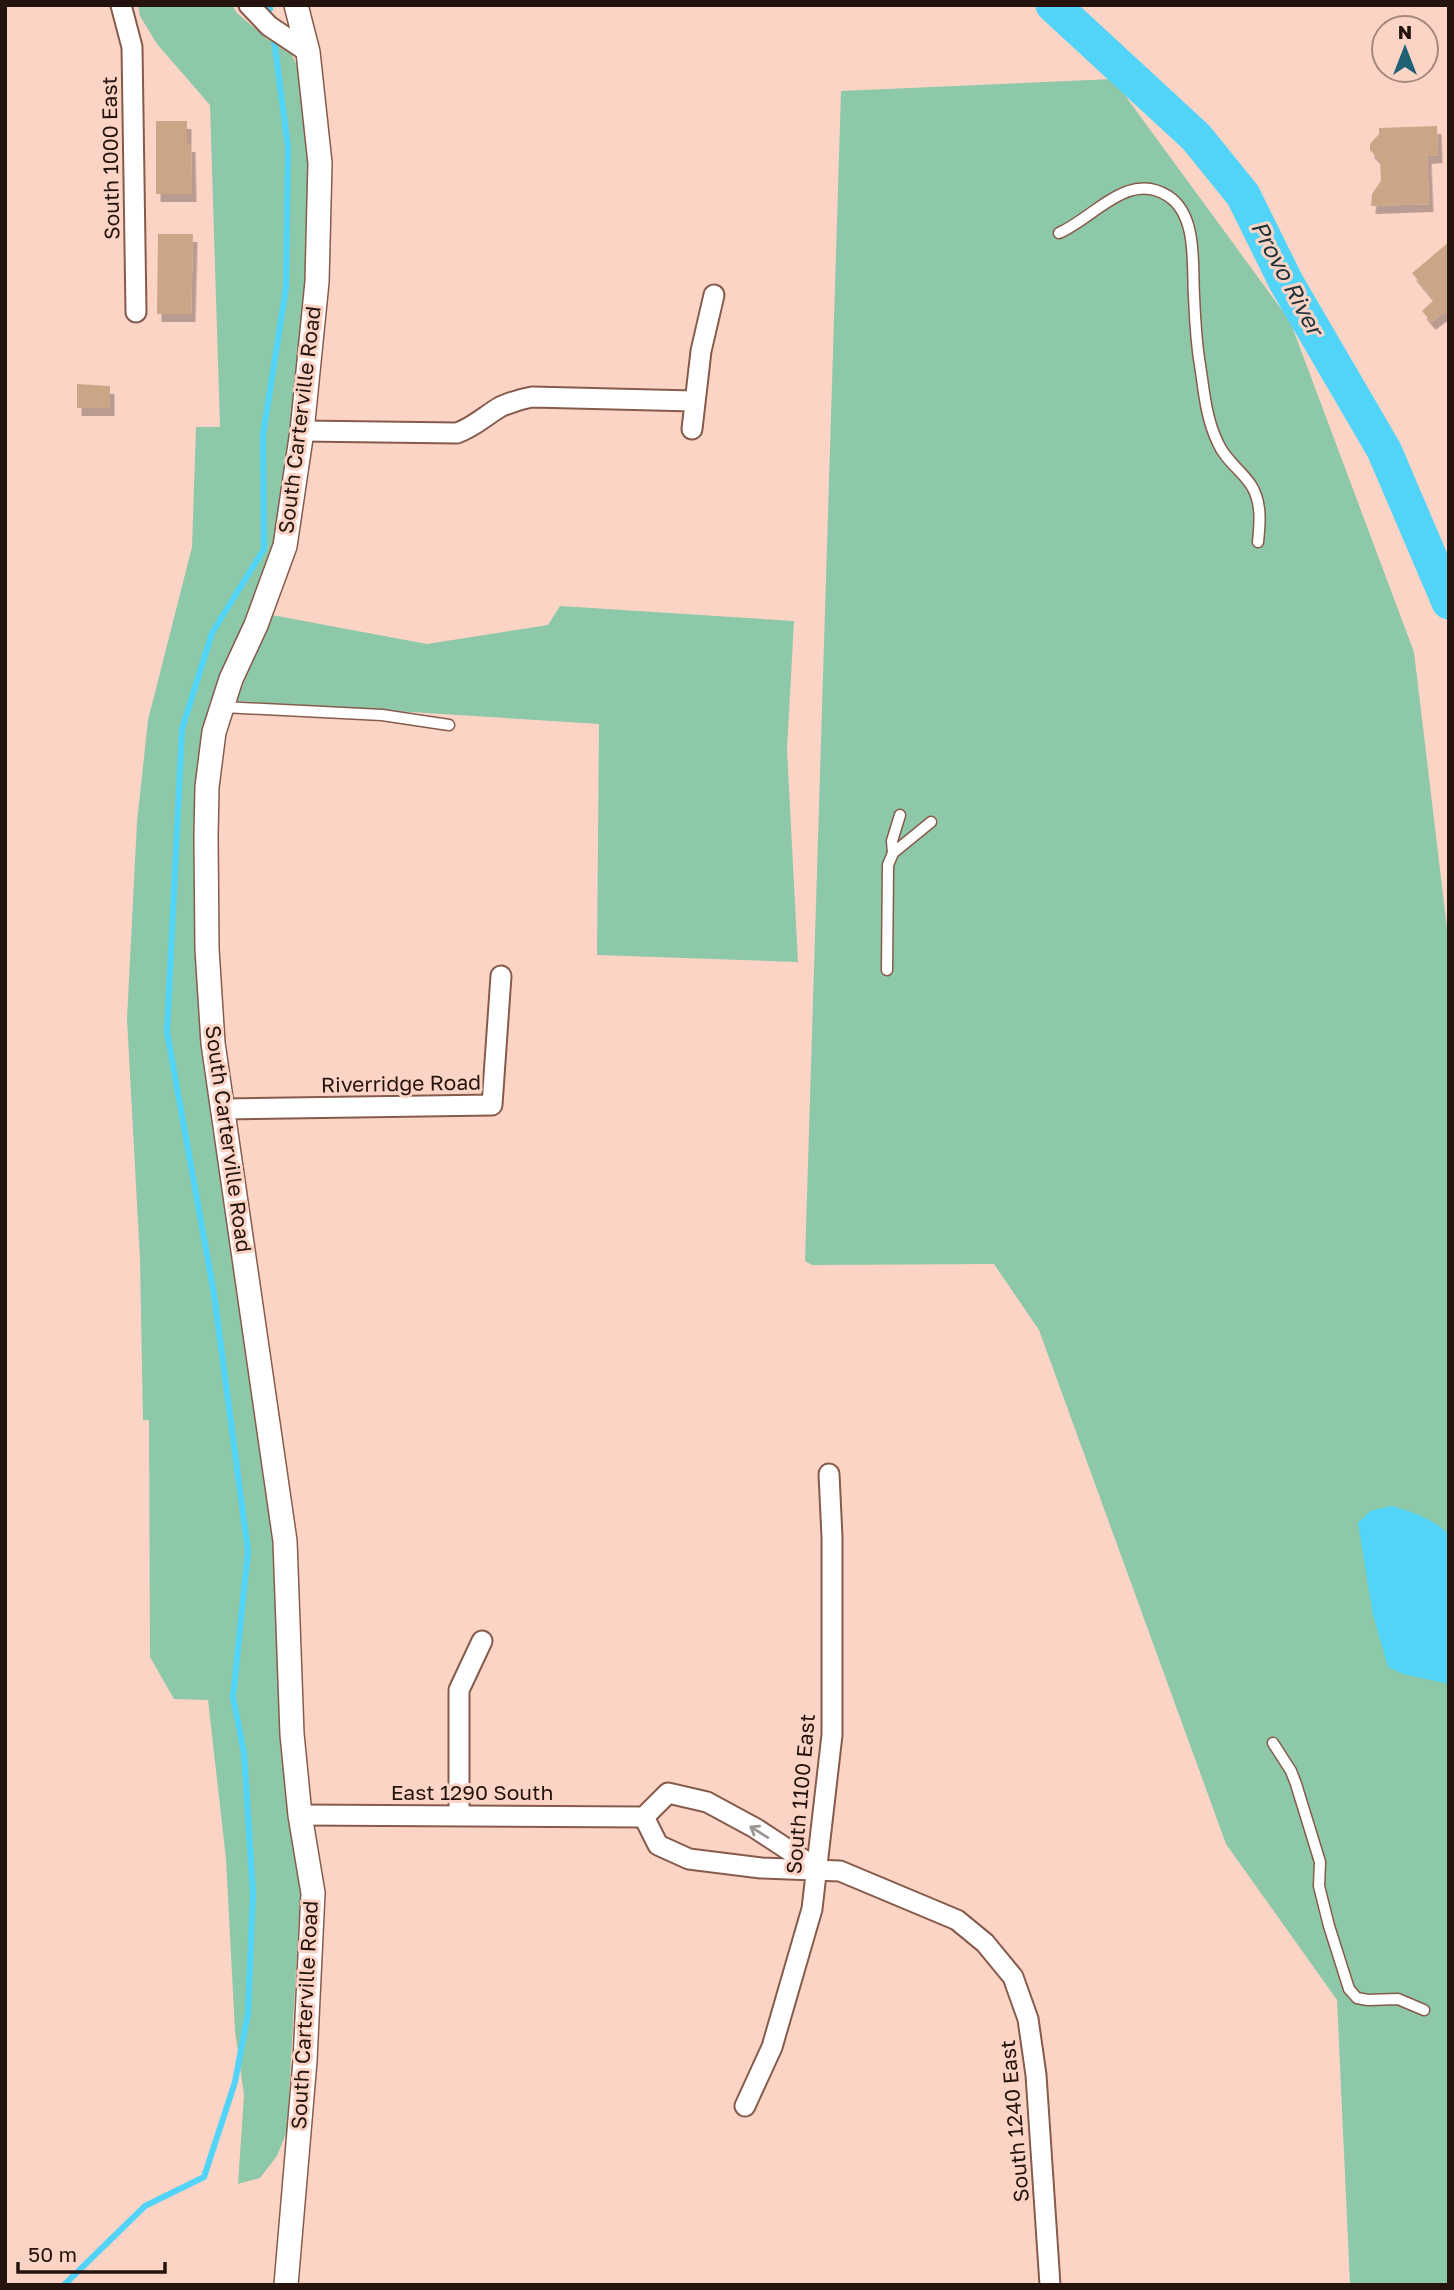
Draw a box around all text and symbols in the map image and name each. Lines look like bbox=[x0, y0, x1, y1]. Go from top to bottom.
north arrow bbox=[1370, 14, 1440, 84]
text: N bbox=[1398, 20, 1412, 43]
street label: South 1000 East bbox=[96, 76, 124, 240]
water label: Provo River bbox=[1246, 215, 1331, 342]
street label: South Carterville Road bbox=[272, 305, 326, 535]
street label: South Carterville Road bbox=[200, 1024, 258, 1254]
street label: Riverridge Road bbox=[321, 1069, 481, 1097]
street label: South 1100 East bbox=[780, 1713, 820, 1875]
street label: East 1290 South bbox=[391, 1779, 553, 1805]
one-way arrow bbox=[750, 1824, 770, 1838]
street label: South Carterville Road bbox=[285, 1900, 323, 2130]
street label: South 1240 East bbox=[994, 2039, 1034, 2203]
scale bar bbox=[18, 2230, 164, 2274]
text: 50 m bbox=[28, 2241, 77, 2267]

